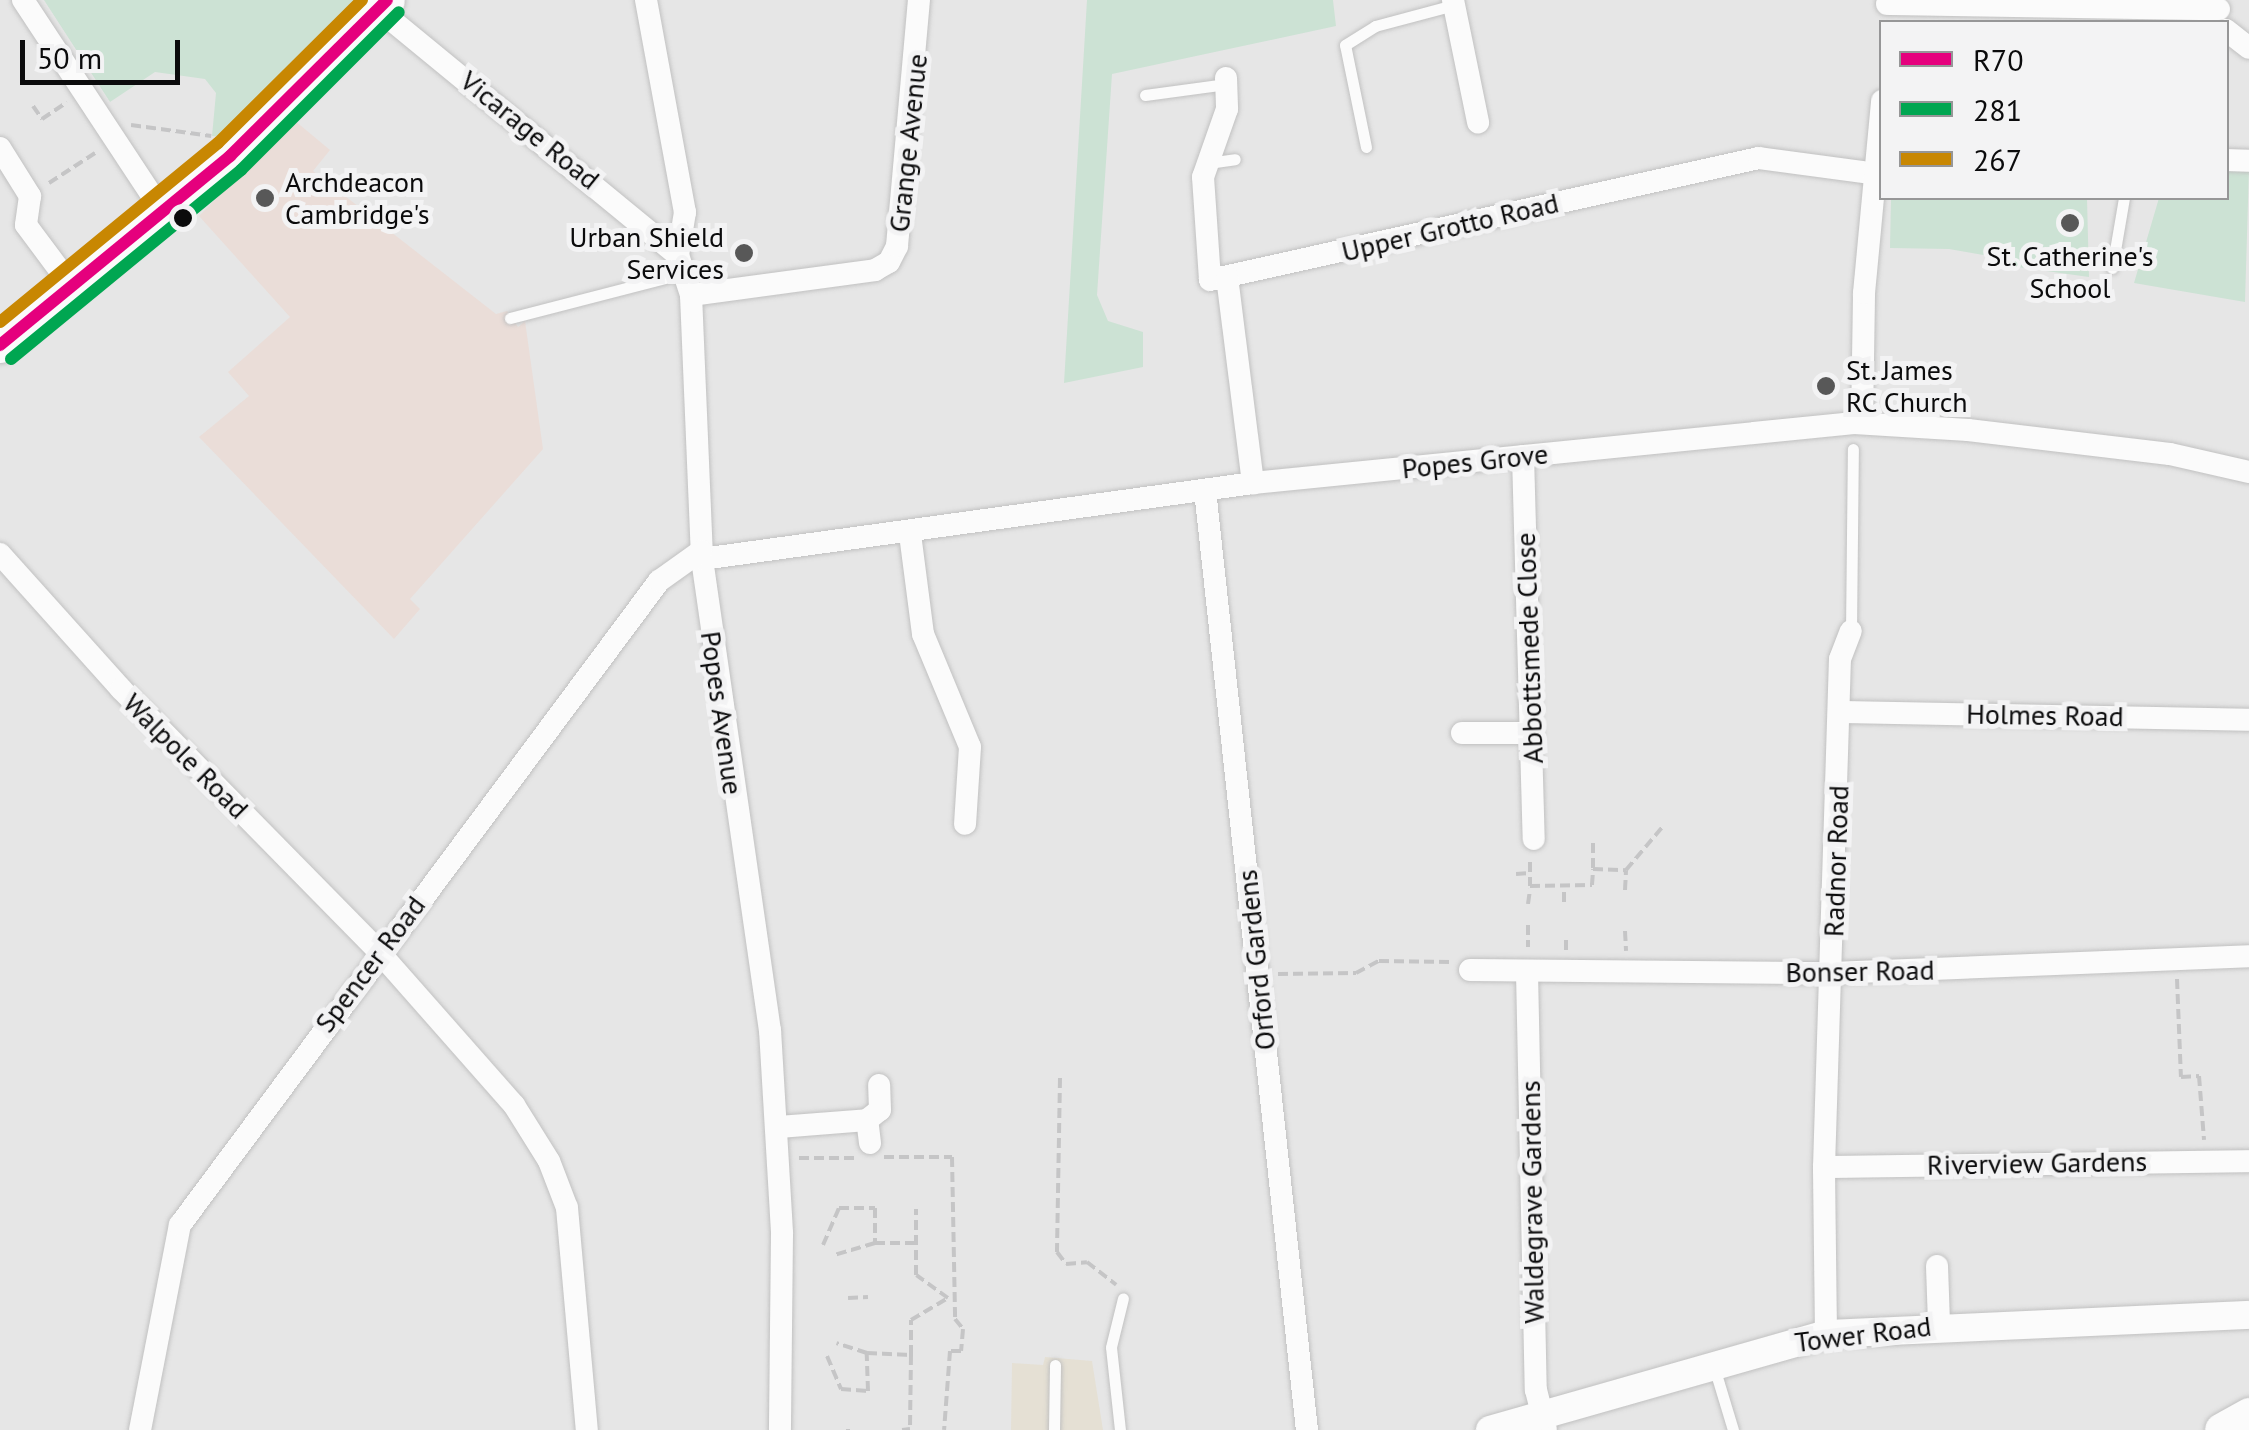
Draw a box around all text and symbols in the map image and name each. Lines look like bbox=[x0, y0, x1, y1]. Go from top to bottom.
scale bar bbox=[25, 20, 185, 82]
legend bbox=[1879, 20, 2229, 200]
text: 50 m bbox=[37, 38, 102, 77]
text: R70 bbox=[1973, 40, 2024, 79]
street label: Grange Avenue bbox=[882, 52, 934, 234]
street label: Vicarage Road bbox=[454, 64, 606, 196]
text: 281 bbox=[1973, 90, 2022, 129]
text: 267 bbox=[1973, 140, 2022, 179]
place label: Archdeacon Cambridge's bbox=[285, 165, 429, 231]
street label: Upper Grotto Road bbox=[1338, 186, 1562, 268]
marker: Archdeacon Cambridge's bbox=[254, 187, 276, 209]
unlabelled marker bbox=[173, 208, 193, 228]
marker: St. Catherine's School bbox=[2059, 212, 2081, 234]
place label: Urban Shield Services bbox=[569, 220, 724, 286]
place label: St. Catherine's School bbox=[1985, 239, 2155, 305]
marker: Urban Shield Services bbox=[733, 242, 755, 264]
place label: St. James RC Church bbox=[1846, 353, 1969, 419]
marker: St. James RC Church bbox=[1815, 375, 1837, 397]
street label: Popes Grove bbox=[1400, 437, 1550, 485]
street label: Abbottsmede Close bbox=[1508, 532, 1550, 764]
street label: Popes Avenue bbox=[694, 629, 750, 797]
street label: Walpole Road bbox=[116, 686, 256, 826]
street label: Holmes Road bbox=[1966, 697, 2124, 733]
street label: Radnor Road bbox=[1817, 784, 1855, 938]
street label: Orford Gardens bbox=[1230, 868, 1282, 1052]
street label: Spencer Road bbox=[308, 889, 432, 1039]
street label: Bonser Road bbox=[1785, 953, 1935, 989]
street label: Waldegrave Gardens bbox=[1513, 1080, 1551, 1324]
street label: Riverview Gardens bbox=[1926, 1144, 2148, 1182]
street label: Tower Road bbox=[1793, 1309, 1933, 1359]

